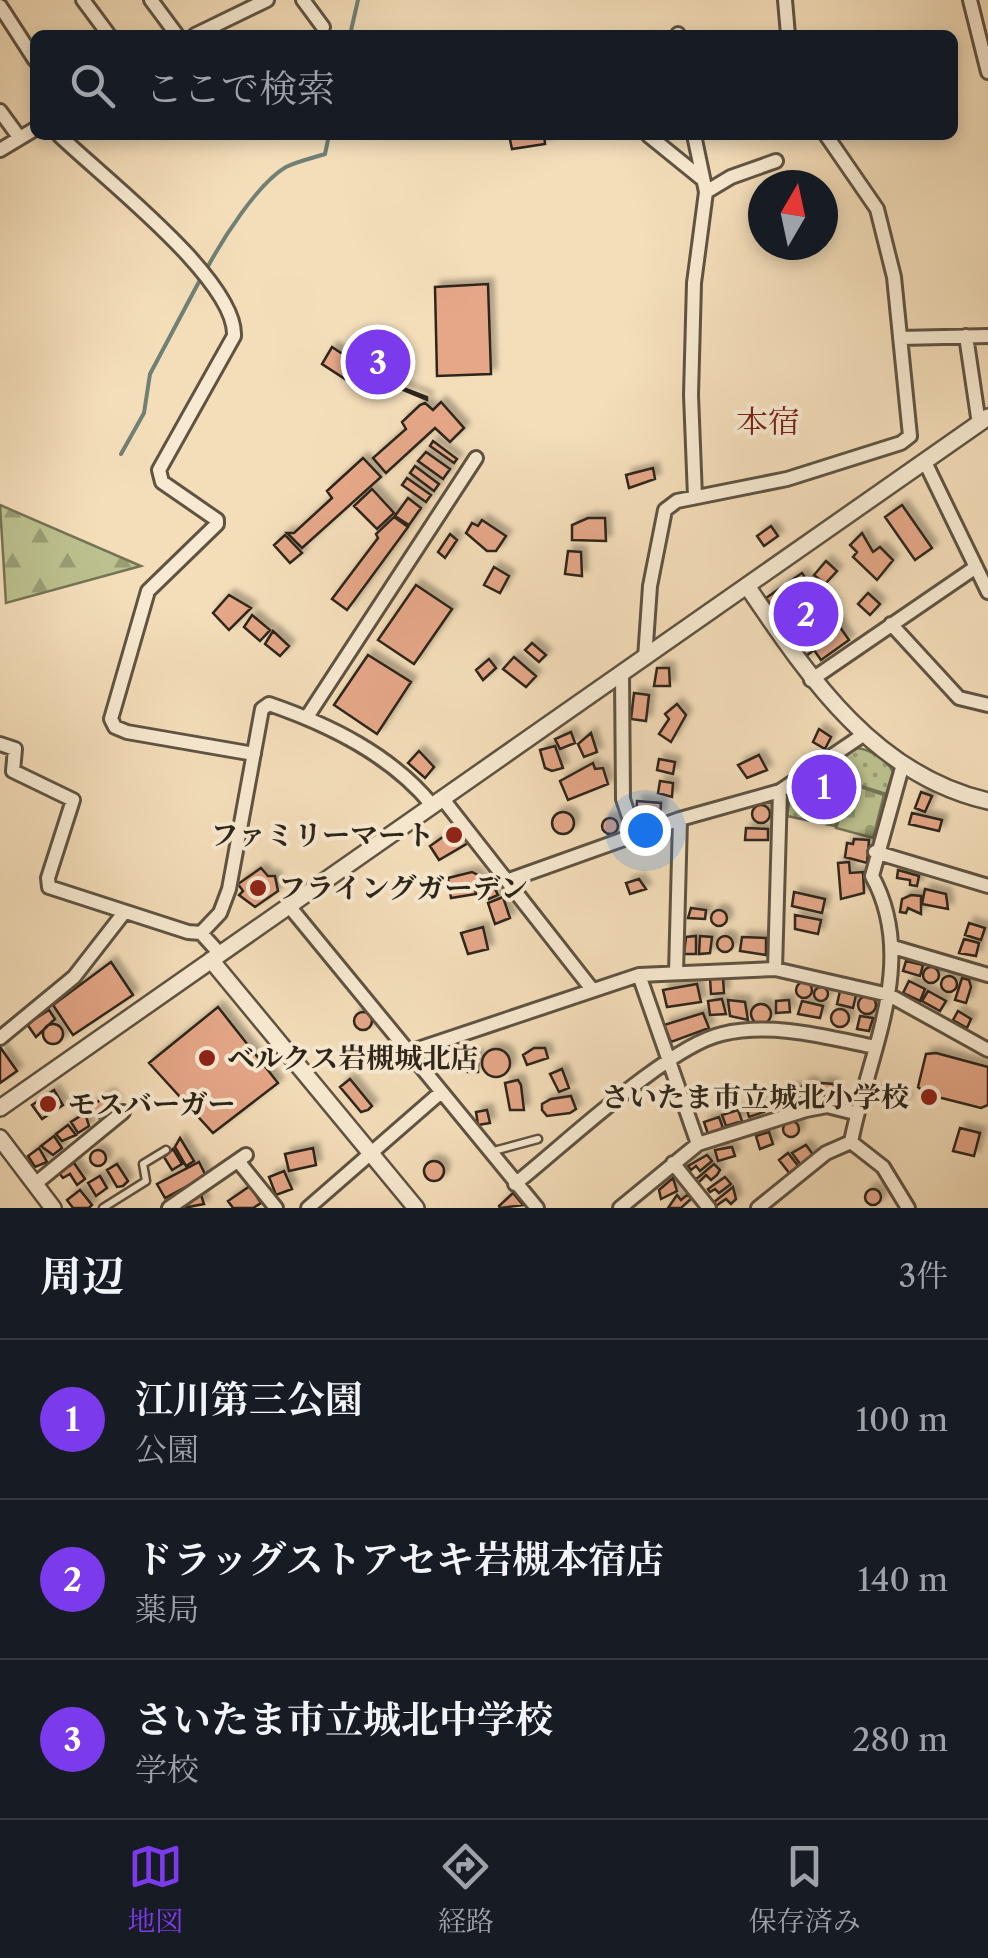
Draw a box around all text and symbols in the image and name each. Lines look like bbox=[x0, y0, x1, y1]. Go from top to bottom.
search box bbox=[30, 30, 958, 140]
icon: search bbox=[65, 58, 120, 113]
text: ここで検索 bbox=[145, 65, 335, 112]
north arrow bbox=[748, 170, 838, 260]
pin: 3 bbox=[346, 324, 410, 400]
district label: 本宿 bbox=[736, 402, 800, 441]
pin: 2 bbox=[774, 576, 838, 652]
pin: 1 bbox=[792, 750, 856, 824]
your location bbox=[620, 805, 671, 856]
place label: ファミリーマート bbox=[211, 818, 434, 852]
marker: ファミリーマート bbox=[443, 824, 465, 846]
place label: フライングガーデン bbox=[278, 871, 528, 905]
marker: フライングガーデン bbox=[247, 877, 269, 899]
place label: ベルクス岩槻城北店 bbox=[227, 1041, 478, 1075]
marker: ベルクス岩槻城北店 bbox=[196, 1047, 218, 1069]
place label: さいたま市立城北小学校 bbox=[601, 1080, 909, 1114]
marker: さいたま市立城北小学校 bbox=[918, 1086, 940, 1108]
place label: モスバーガー bbox=[68, 1087, 235, 1121]
marker: モスバーガー bbox=[37, 1093, 59, 1115]
text: 周辺 bbox=[40, 1250, 124, 1302]
text: 3件 bbox=[898, 1256, 948, 1295]
text: 江川第三公園 bbox=[135, 1376, 363, 1423]
text: 1 bbox=[65, 1400, 80, 1439]
text: 100 m bbox=[856, 1400, 948, 1439]
text: 公園 bbox=[135, 1430, 199, 1469]
text: ドラッグストアセキ岩槻本宿店 bbox=[135, 1536, 664, 1583]
text: 2 bbox=[63, 1560, 82, 1599]
text: 140 m bbox=[857, 1560, 948, 1599]
text: 薬局 bbox=[135, 1590, 199, 1629]
text: さいたま市立城北中学校 bbox=[135, 1696, 553, 1743]
text: 3 bbox=[63, 1720, 82, 1759]
text: 280 m bbox=[852, 1720, 948, 1759]
text: 学校 bbox=[135, 1750, 199, 1789]
tab: 地図 bbox=[127, 1839, 183, 1939]
tab: 経路 bbox=[438, 1839, 494, 1939]
tab: 保存済み bbox=[749, 1839, 861, 1939]

